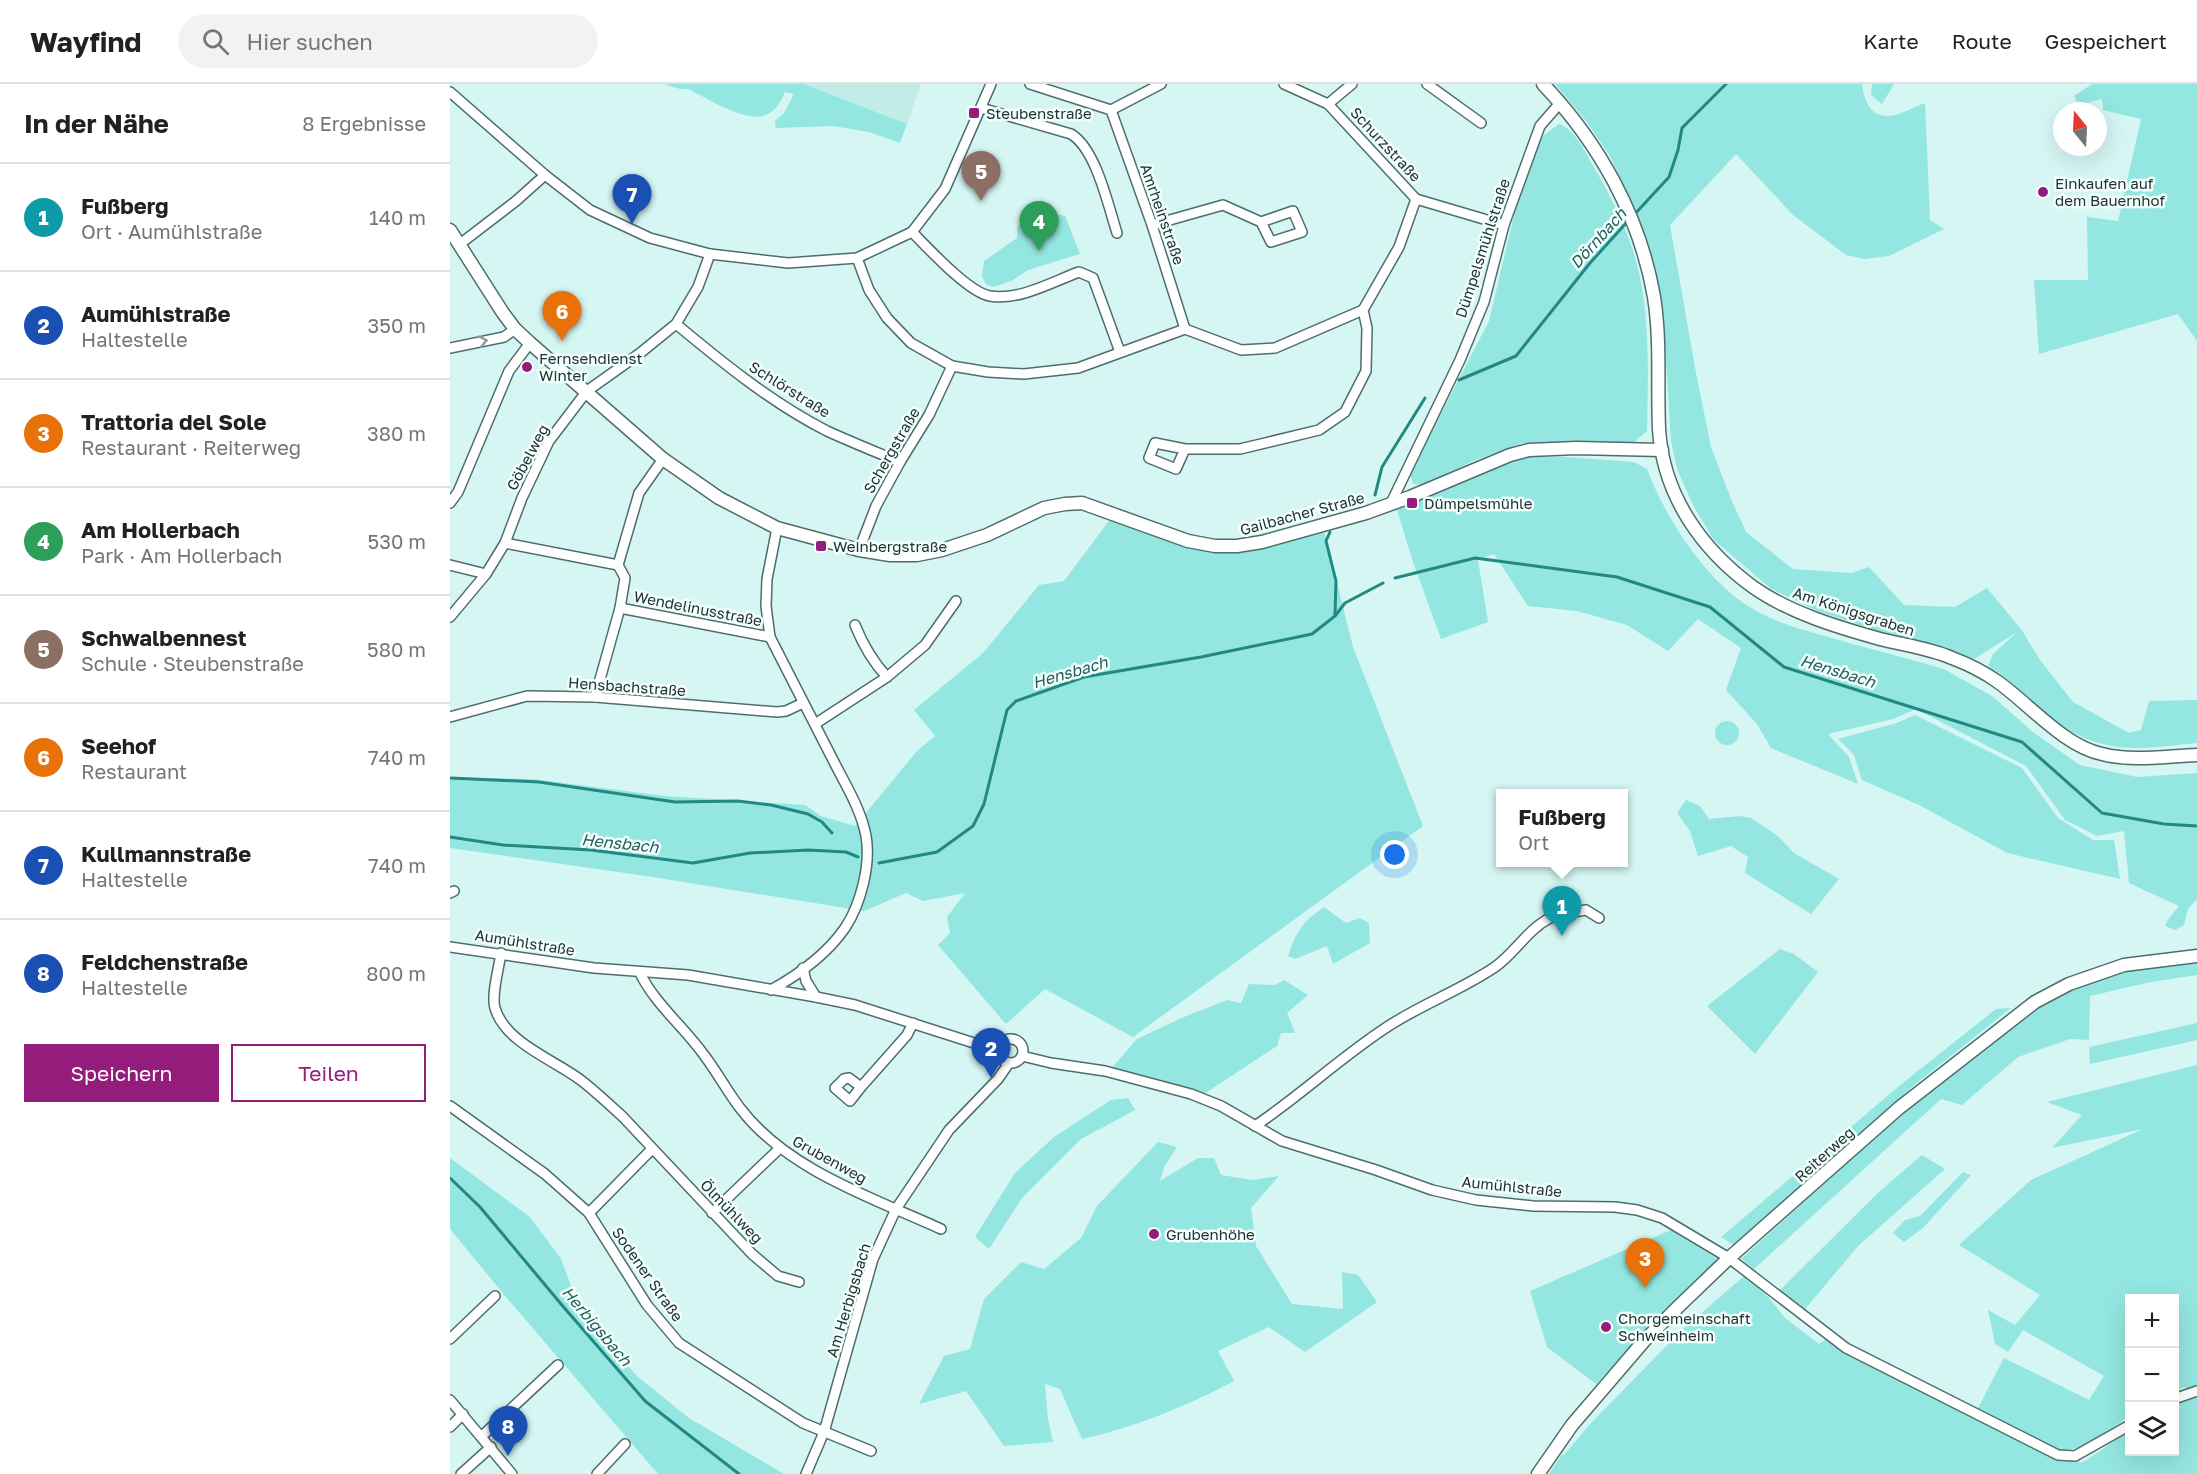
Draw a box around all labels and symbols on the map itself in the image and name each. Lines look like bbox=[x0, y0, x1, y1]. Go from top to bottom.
north arrow bbox=[2053, 102, 2107, 156]
street label: Schurzstraße bbox=[1347, 103, 1425, 185]
place label: Steubenstraße bbox=[986, 104, 1092, 122]
marker: Steubenstraße bbox=[967, 106, 981, 120]
pin: 5 bbox=[962, 152, 1000, 201]
street label: Amrheinstraße bbox=[1137, 161, 1189, 267]
pin: 7 bbox=[612, 174, 651, 224]
place label: Einkaufen auf dem Bauernhof bbox=[2055, 174, 2165, 209]
street label: Dümpelsmühlstraße bbox=[1451, 176, 1513, 320]
marker: Einkaufen auf dem Bauernhof bbox=[2036, 185, 2050, 199]
pin: 4 bbox=[1020, 202, 1058, 251]
water label: Dörnbach bbox=[1566, 203, 1631, 272]
pin: 6 bbox=[542, 292, 582, 341]
one-way arrow bbox=[478, 335, 488, 348]
place label: Fernsehdienst Winter bbox=[539, 349, 643, 384]
street label: Schlörstraße bbox=[746, 357, 834, 421]
marker: Fernsehdienst Winter bbox=[520, 360, 534, 374]
street label: Schergstraße bbox=[859, 404, 923, 496]
street label: Göbelweg bbox=[502, 421, 552, 493]
street label: Gailbacher Straße bbox=[1238, 488, 1367, 538]
place label: Dümpelsmühle bbox=[1424, 494, 1533, 512]
marker: Dümpelsmühle bbox=[1405, 496, 1419, 510]
place label: Weinbergstraße bbox=[833, 537, 947, 555]
marker: Weinbergstraße bbox=[814, 539, 828, 553]
street label: Am Königsgraben bbox=[1791, 583, 1917, 639]
street label: Wendelinusstraße bbox=[632, 587, 764, 629]
water label: Hensbach bbox=[1798, 650, 1879, 692]
water label: Hensbach bbox=[1030, 651, 1111, 692]
street label: Hensbachstraße bbox=[568, 673, 687, 699]
water label: Hensbach bbox=[581, 829, 661, 857]
your location bbox=[1380, 840, 1409, 869]
pin: 1 bbox=[1542, 886, 1582, 936]
street label: Aumühlstraße bbox=[474, 925, 576, 959]
pin: 2 bbox=[972, 1028, 1010, 1078]
street label: Reiterweg bbox=[1791, 1123, 1857, 1185]
street label: Grubenweg bbox=[790, 1131, 870, 1187]
street label: Aumühlstraße bbox=[1461, 1172, 1563, 1200]
street label: Ölmühlweg bbox=[697, 1175, 767, 1247]
street label: Sodener Straße bbox=[609, 1223, 687, 1325]
place label: Grubenhöhe bbox=[1166, 1225, 1255, 1243]
marker: Grubenhöhe bbox=[1147, 1227, 1161, 1241]
pin: 3 bbox=[1626, 1238, 1664, 1288]
street label: Am Herbigsbach bbox=[822, 1241, 874, 1359]
water label: Herbigsbach bbox=[558, 1282, 637, 1371]
place label: Chorgemeinschaft Schweinheim bbox=[1618, 1309, 1751, 1344]
marker: Chorgemeinschaft Schweinheim bbox=[1599, 1320, 1613, 1334]
pin: 8 bbox=[488, 1406, 528, 1456]

